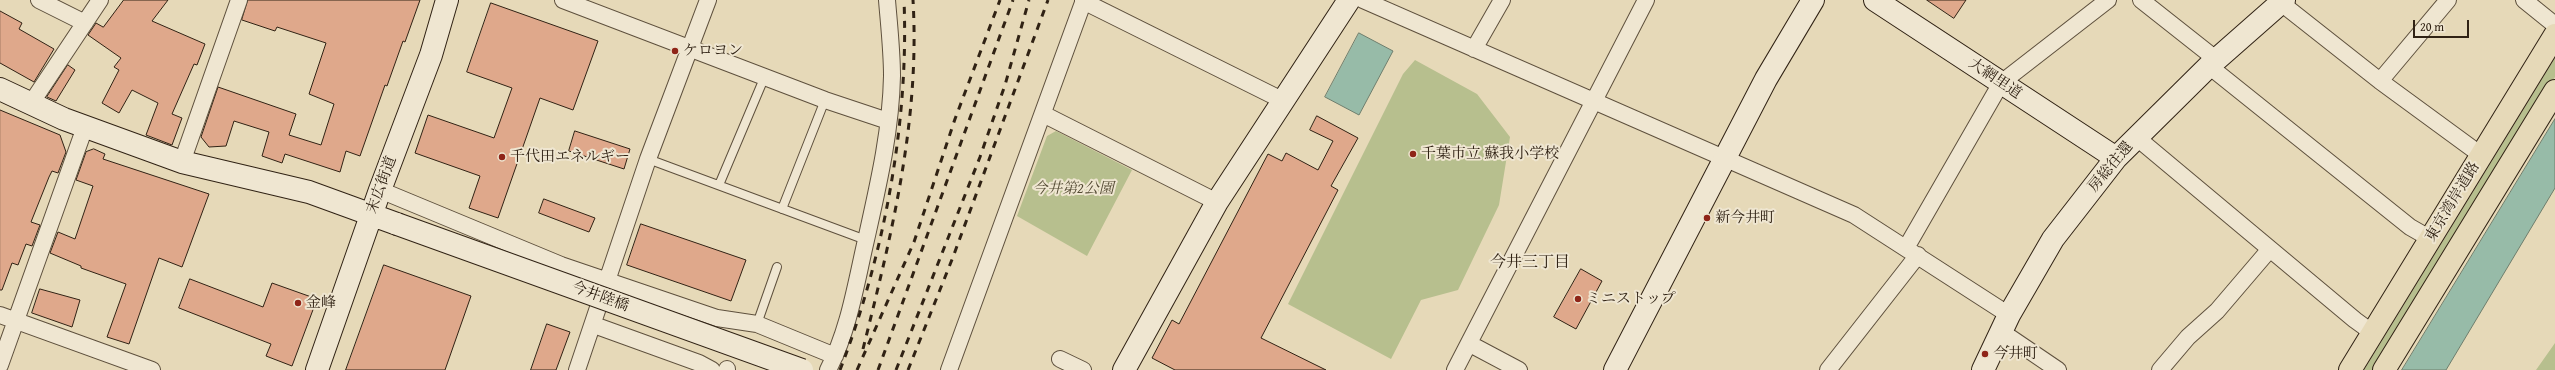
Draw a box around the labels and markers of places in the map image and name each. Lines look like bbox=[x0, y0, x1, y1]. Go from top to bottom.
place label: ケロヨン bbox=[683, 42, 743, 60]
marker: ケロヨン bbox=[670, 46, 680, 56]
place label: 千葉市立 蘇我小学校 bbox=[1421, 145, 1559, 163]
place label: 千代田エネルギー bbox=[510, 148, 630, 166]
marker: 千葉市立 蘇我小学校 bbox=[1408, 149, 1418, 159]
marker: 千代田エネルギー bbox=[497, 152, 507, 162]
place label: 新今井町 bbox=[1715, 209, 1775, 227]
marker: 新今井町 bbox=[1702, 213, 1712, 223]
place label: ミニストップ bbox=[1586, 290, 1676, 308]
place label: 金峰 bbox=[306, 294, 336, 312]
marker: ミニストップ bbox=[1573, 294, 1583, 304]
marker: 金峰 bbox=[293, 298, 303, 308]
place label: 今井町 bbox=[1993, 345, 2038, 363]
marker: 今井町 bbox=[1980, 349, 1990, 359]

